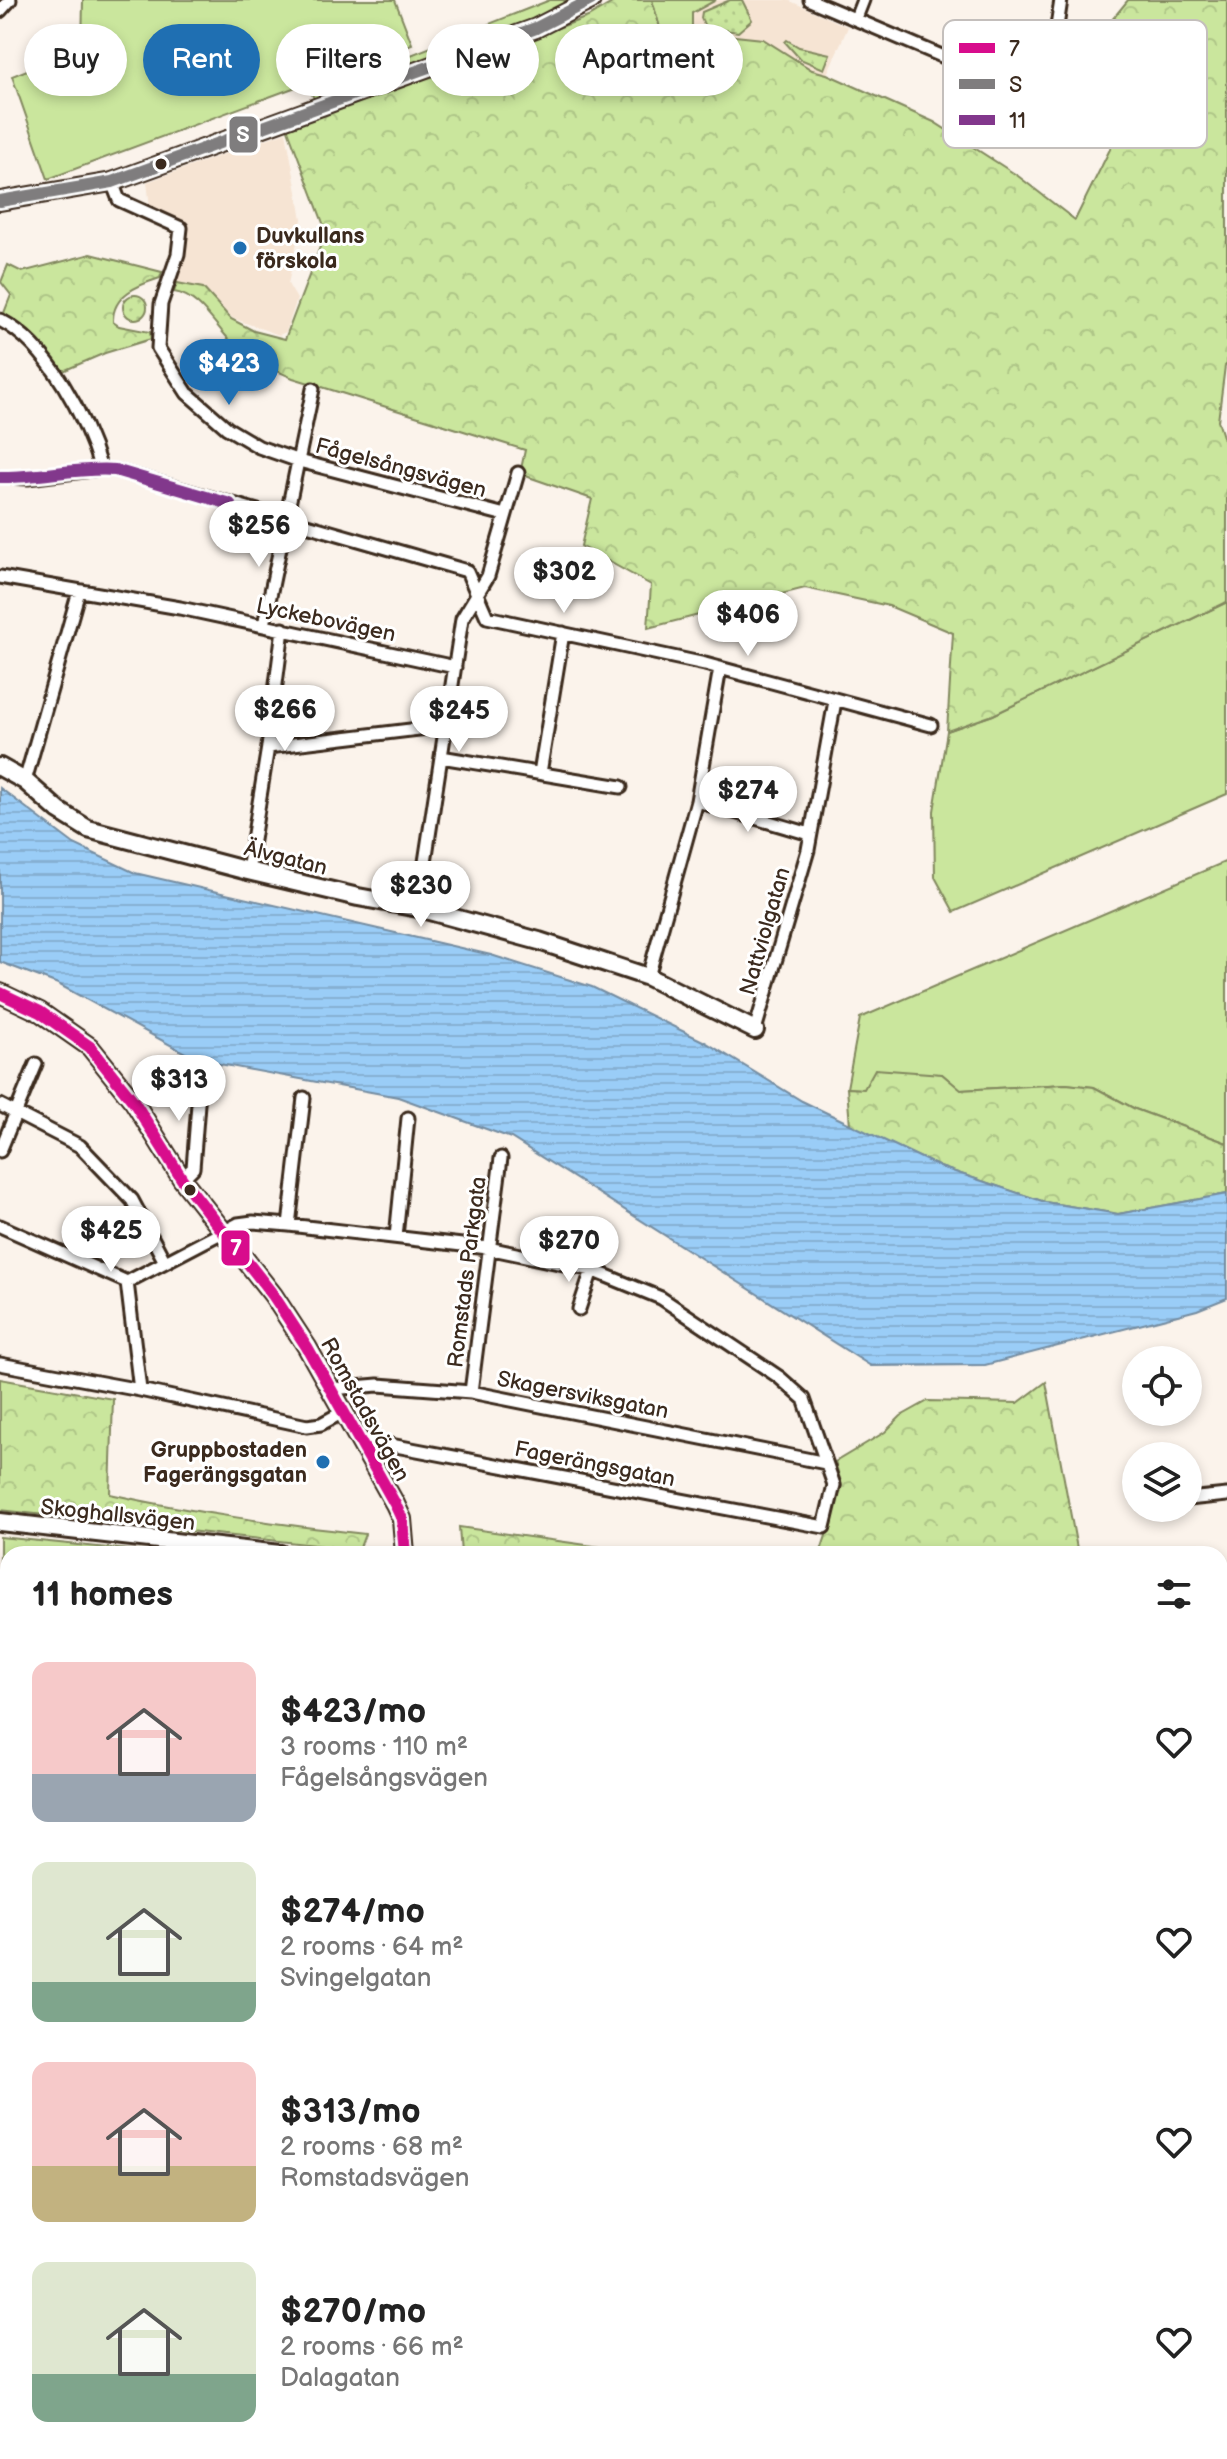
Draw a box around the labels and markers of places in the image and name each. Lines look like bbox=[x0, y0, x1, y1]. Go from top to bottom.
unlabelled marker bbox=[153, 156, 169, 172]
place label: Duvkullans förskola bbox=[256, 223, 365, 275]
marker: Duvkullans förskola bbox=[231, 239, 249, 257]
pin: $423 bbox=[182, 339, 276, 407]
pin: $256 bbox=[212, 501, 306, 569]
pin: $302 bbox=[517, 547, 611, 615]
pin: $406 bbox=[701, 590, 795, 658]
pin: $266 bbox=[238, 685, 332, 753]
pin: $245 bbox=[412, 686, 506, 754]
pin: $274 bbox=[701, 766, 795, 834]
pin: $230 bbox=[374, 861, 468, 929]
pin: $313 bbox=[132, 1055, 226, 1123]
unlabelled marker bbox=[182, 1182, 198, 1198]
pin: $425 bbox=[64, 1206, 158, 1274]
pin: $270 bbox=[522, 1216, 616, 1284]
place label: Gruppbostaden Fagerängsgatan bbox=[143, 1437, 307, 1489]
marker: Gruppbostaden Fagerängsgatan bbox=[314, 1453, 332, 1471]

